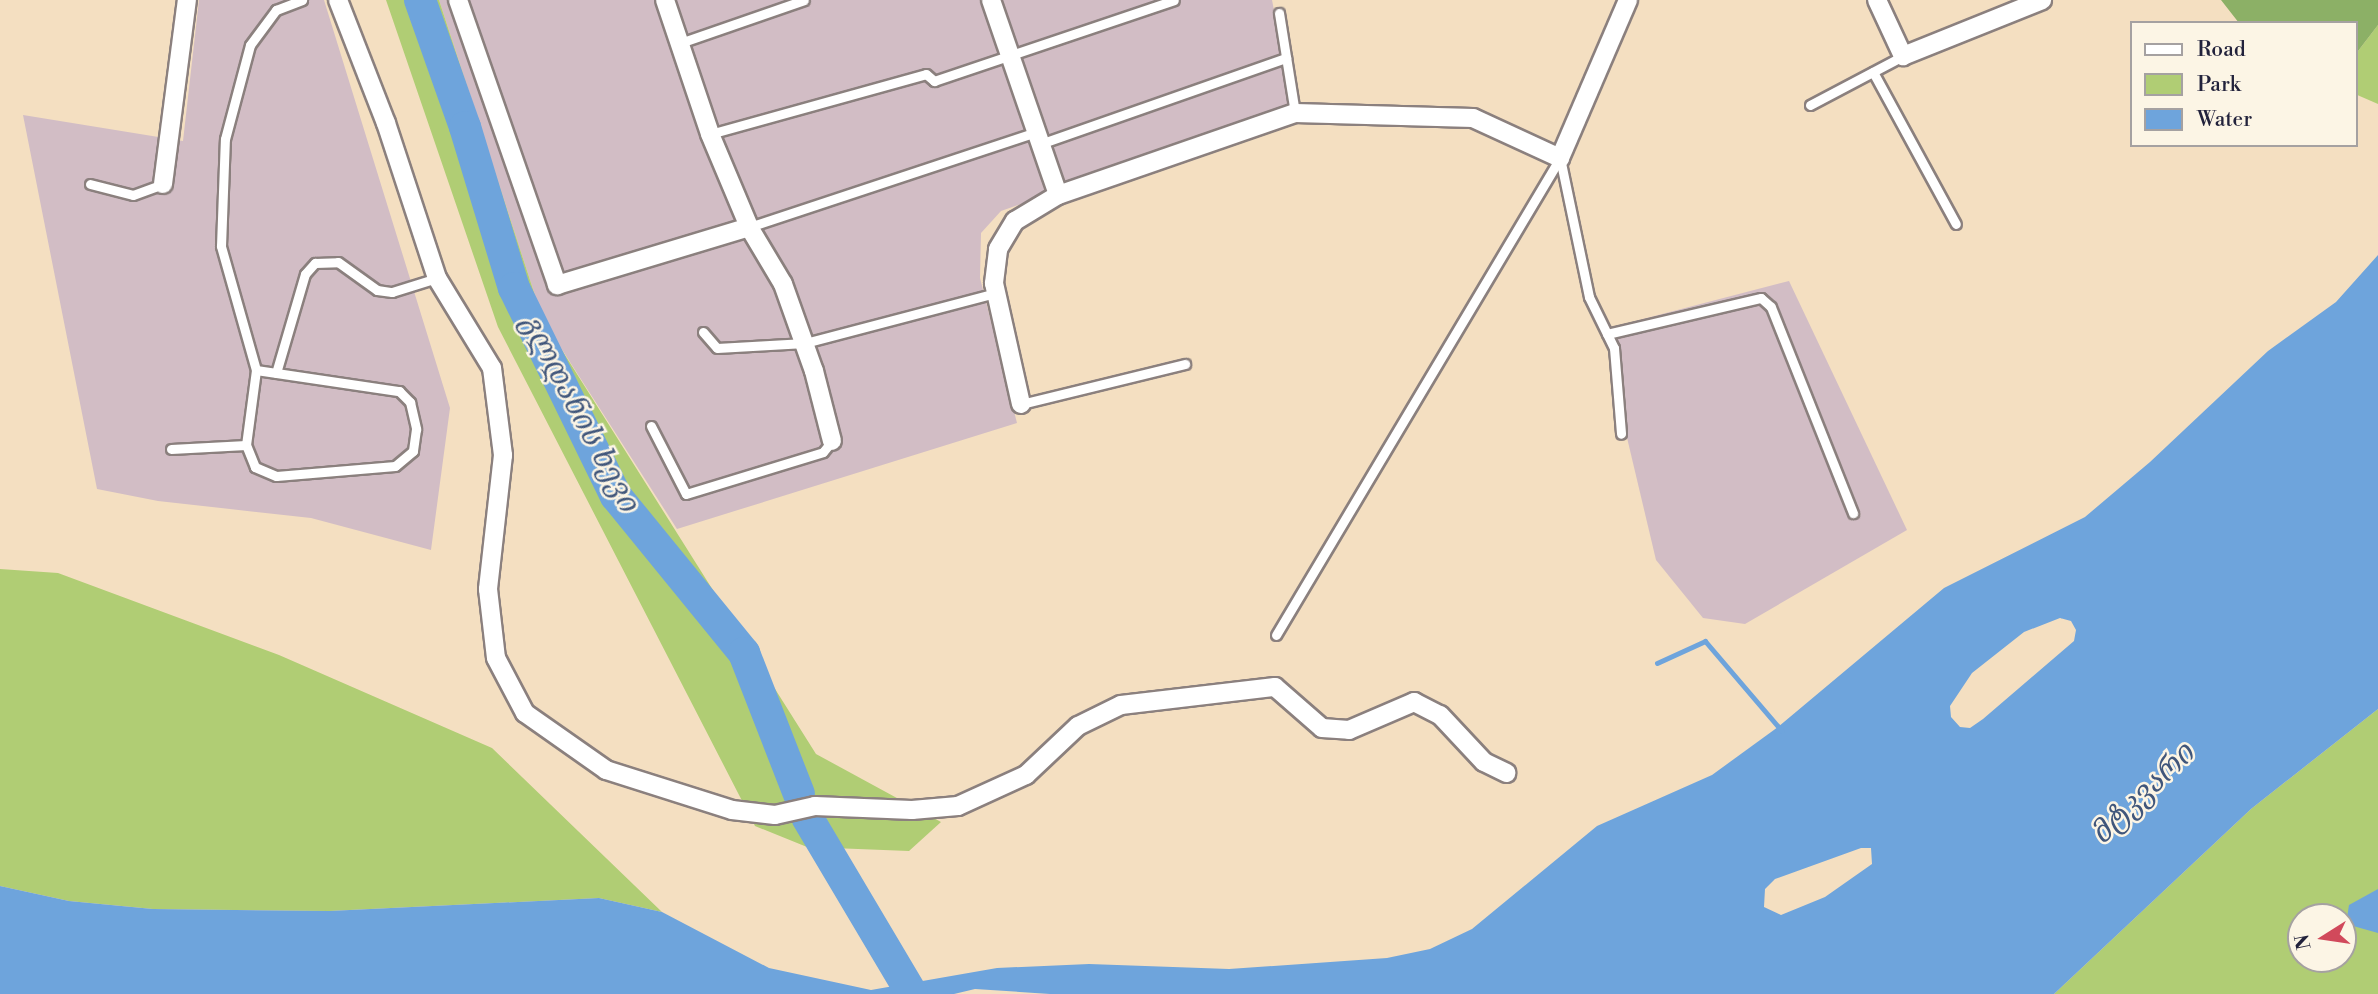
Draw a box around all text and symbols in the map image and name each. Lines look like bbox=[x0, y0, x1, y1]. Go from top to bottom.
legend bbox=[2130, 21, 2357, 147]
text: Road bbox=[2197, 37, 2246, 63]
text: Park bbox=[2197, 72, 2241, 98]
text: Water bbox=[2197, 107, 2252, 133]
water label: გლდანის ხევი bbox=[512, 308, 646, 518]
water label: მტკვარი bbox=[2084, 736, 2202, 852]
north arrow bbox=[2287, 903, 2357, 973]
text: N bbox=[2290, 932, 2317, 952]

